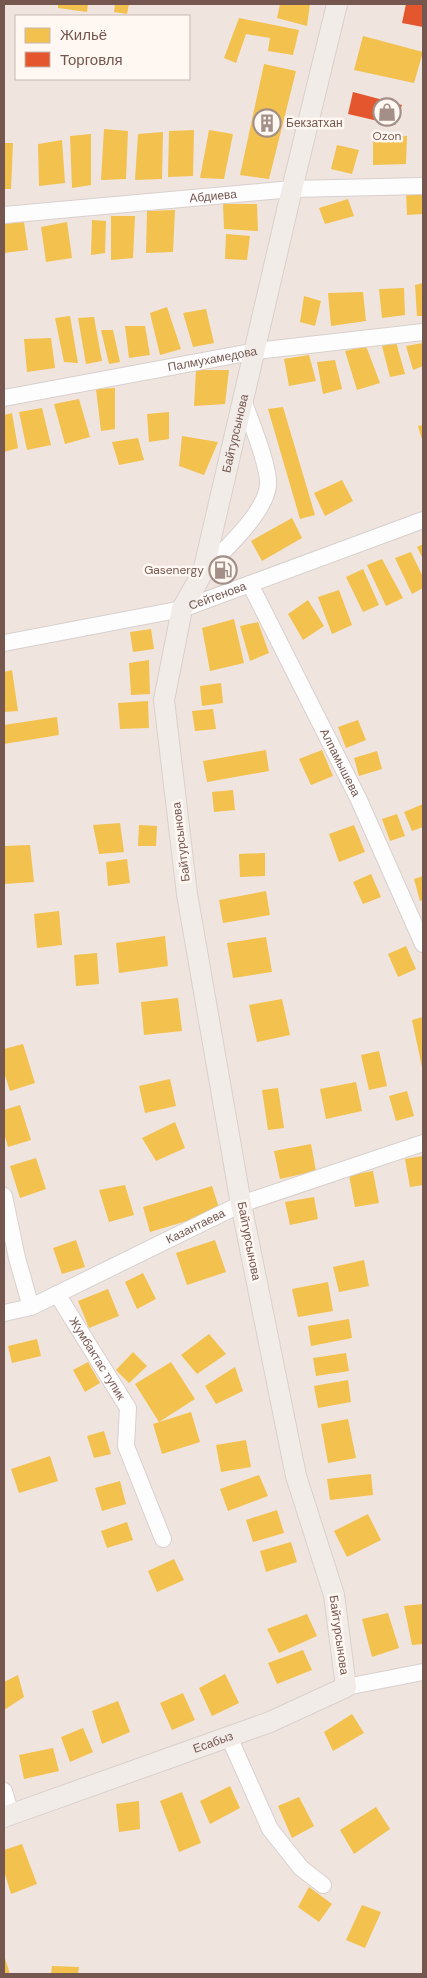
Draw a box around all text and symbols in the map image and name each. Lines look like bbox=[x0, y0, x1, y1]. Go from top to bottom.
legend bbox=[15, 15, 190, 80]
text: Жильё bbox=[60, 25, 107, 45]
text: Торговля bbox=[60, 50, 123, 70]
shop icon: Ozon bbox=[372, 97, 402, 127]
building icon: Бекзатхан bbox=[252, 108, 282, 138]
place label: Бекзатхан bbox=[286, 115, 343, 131]
place label: Ozon bbox=[373, 128, 402, 144]
street label: Абдиева bbox=[189, 186, 238, 206]
street label: Палмухамедова bbox=[166, 343, 259, 375]
street label: Байтурсынова bbox=[218, 392, 252, 474]
fuel station icon: Gasenergy bbox=[208, 555, 238, 585]
place label: Gasenergy bbox=[144, 562, 204, 578]
street label: Сейтенова bbox=[186, 578, 249, 614]
street label: Алпамышева bbox=[316, 726, 364, 800]
street label: Байтурсынова bbox=[168, 801, 194, 883]
street label: Байтурсынова bbox=[233, 1200, 265, 1282]
street label: Казантаева bbox=[163, 1205, 228, 1248]
street label: Жумбактас тупик bbox=[65, 1314, 129, 1404]
street label: Байтурсынова bbox=[325, 1594, 353, 1676]
street label: Есабыз bbox=[191, 1728, 236, 1757]

